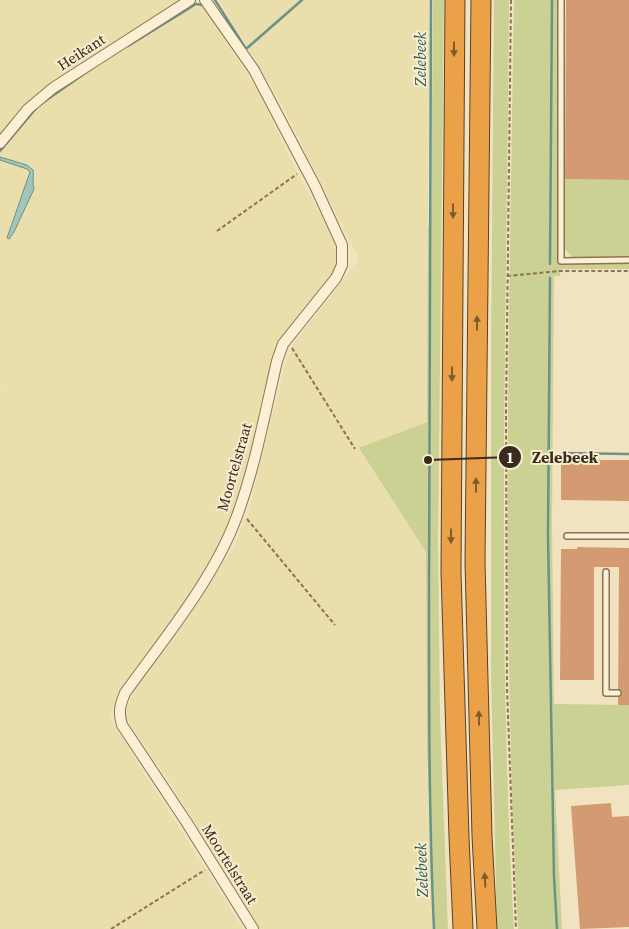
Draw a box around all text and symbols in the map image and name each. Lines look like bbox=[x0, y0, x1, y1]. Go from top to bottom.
street label: Heikant bbox=[53, 29, 109, 75]
water label: Zelebeek bbox=[409, 31, 431, 87]
one-way arrow bbox=[450, 41, 458, 57]
one-way arrow bbox=[449, 203, 457, 219]
one-way arrow bbox=[474, 315, 482, 331]
one-way arrow bbox=[448, 366, 456, 382]
street label: Moortelstraat bbox=[211, 420, 257, 514]
callout: Zelebeek bbox=[497, 442, 608, 473]
text: Zelebeek bbox=[532, 446, 598, 468]
text: 1 bbox=[506, 447, 514, 468]
one-way arrow bbox=[472, 477, 480, 493]
one-way arrow bbox=[447, 528, 455, 544]
one-way arrow bbox=[475, 710, 483, 726]
street label: Moortelstraat bbox=[197, 820, 263, 908]
water label: Zelebeek bbox=[409, 842, 433, 898]
one-way arrow bbox=[480, 872, 488, 888]

